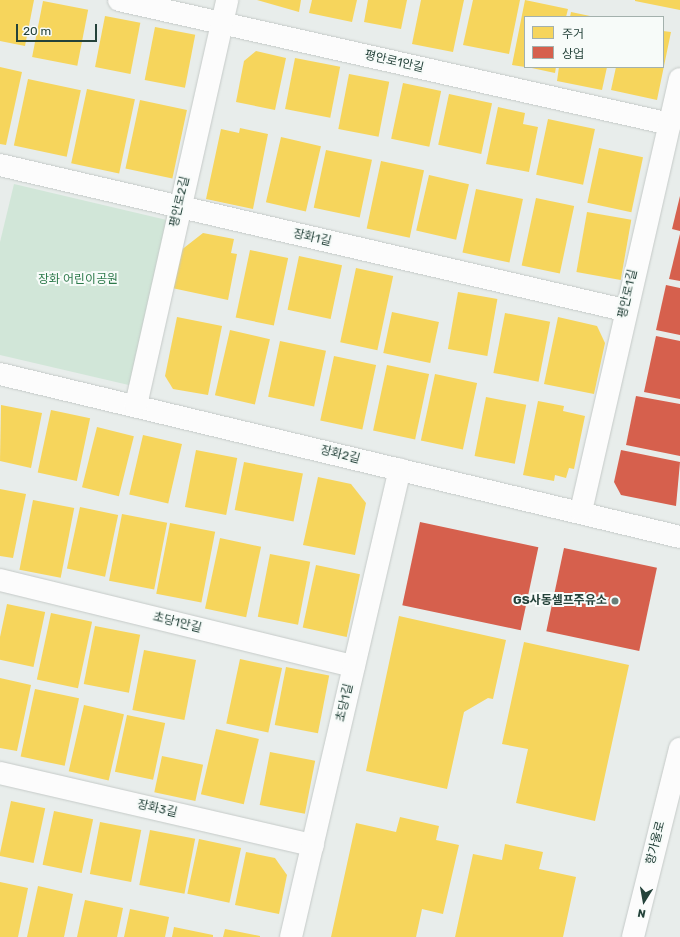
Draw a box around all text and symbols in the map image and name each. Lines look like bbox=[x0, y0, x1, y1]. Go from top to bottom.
scale bar bbox=[18, 16, 99, 42]
legend bbox=[524, 16, 664, 68]
text: 20 m bbox=[23, 24, 51, 38]
text: 주거 bbox=[562, 27, 584, 41]
text: 상업 bbox=[562, 47, 584, 61]
street label: 평안로1안길 bbox=[363, 48, 425, 76]
street label: 평안로2길 bbox=[167, 175, 193, 229]
street label: 장화1길 bbox=[292, 227, 332, 249]
street label: 평안로1길 bbox=[615, 268, 641, 320]
park label: 장화 어린이공원 bbox=[38, 273, 118, 287]
street label: 장화2길 bbox=[319, 443, 361, 467]
place label: GS사동셀프주유소 bbox=[513, 594, 607, 608]
marker: GS사동셀프주유소 bbox=[610, 596, 620, 606]
street label: 초당1안길 bbox=[151, 610, 203, 636]
street label: 초당1길 bbox=[334, 683, 356, 723]
street label: 장화3길 bbox=[136, 797, 178, 821]
street label: 항가울로 bbox=[644, 820, 668, 866]
north arrow bbox=[624, 881, 664, 921]
text: N bbox=[636, 906, 647, 920]

